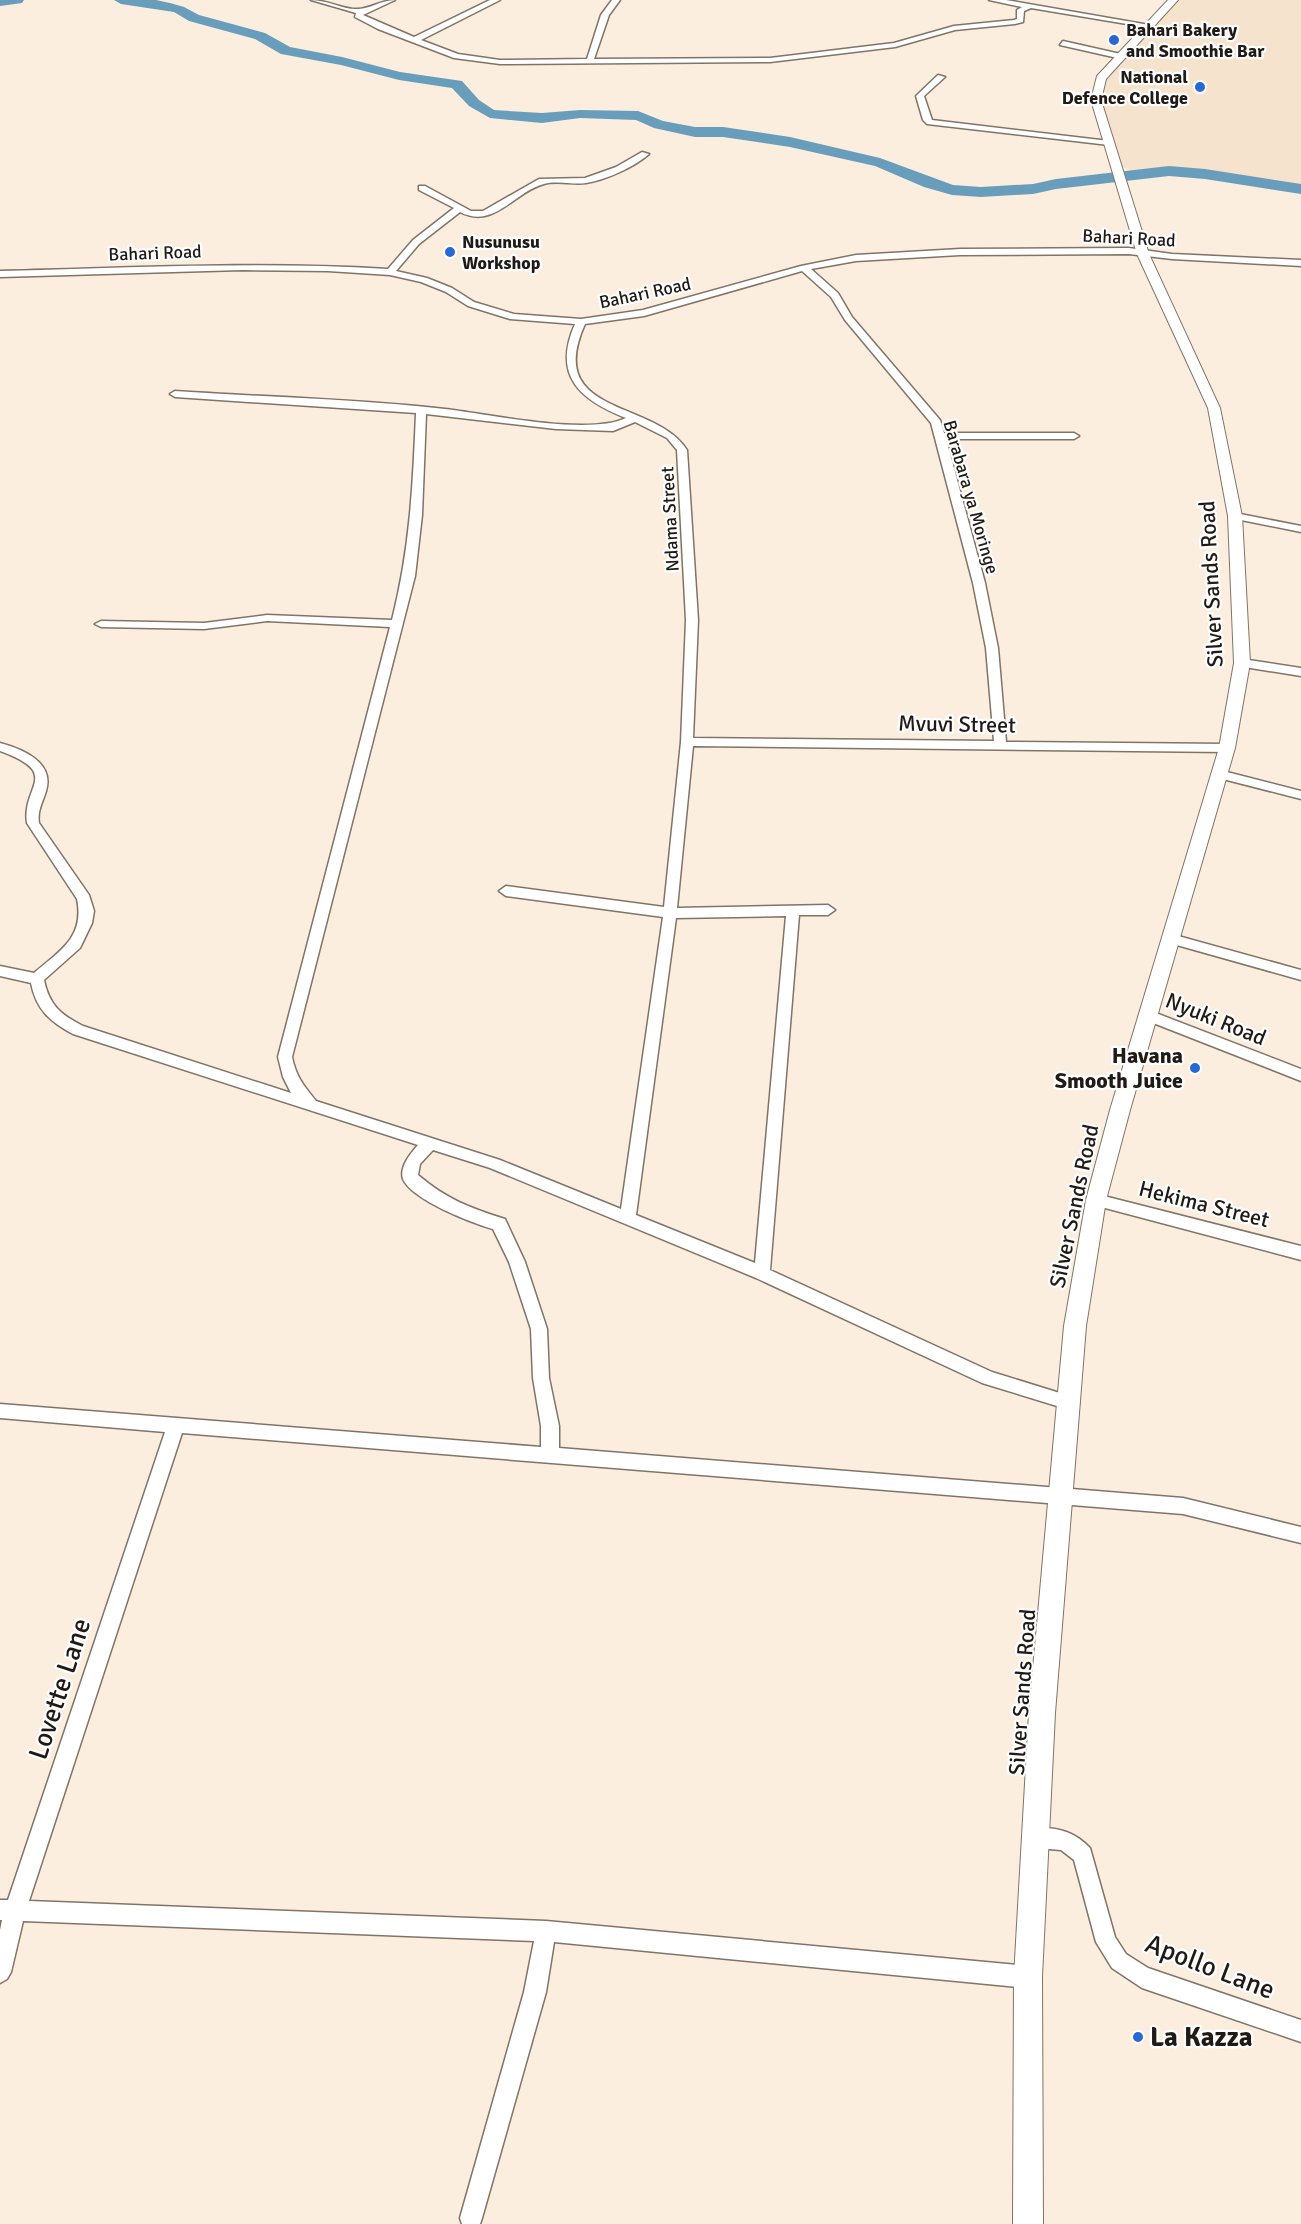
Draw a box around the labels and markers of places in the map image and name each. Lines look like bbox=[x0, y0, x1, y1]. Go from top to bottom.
place label: Bahari Bakery and Smoothie Bar bbox=[1126, 19, 1265, 62]
marker: Bahari Bakery and Smoothie Bar bbox=[1107, 33, 1121, 47]
place label: National Defence College bbox=[1062, 66, 1188, 109]
marker: National Defence College bbox=[1193, 80, 1207, 94]
place label: Nusunusu Workshop bbox=[462, 231, 541, 274]
marker: Nusunusu Workshop bbox=[443, 245, 457, 259]
place label: Havana Smooth Juice bbox=[1055, 1042, 1183, 1094]
marker: Havana Smooth Juice bbox=[1188, 1061, 1202, 1075]
place label: La Kazza bbox=[1150, 2021, 1253, 2054]
marker: La Kazza bbox=[1131, 2030, 1145, 2044]

